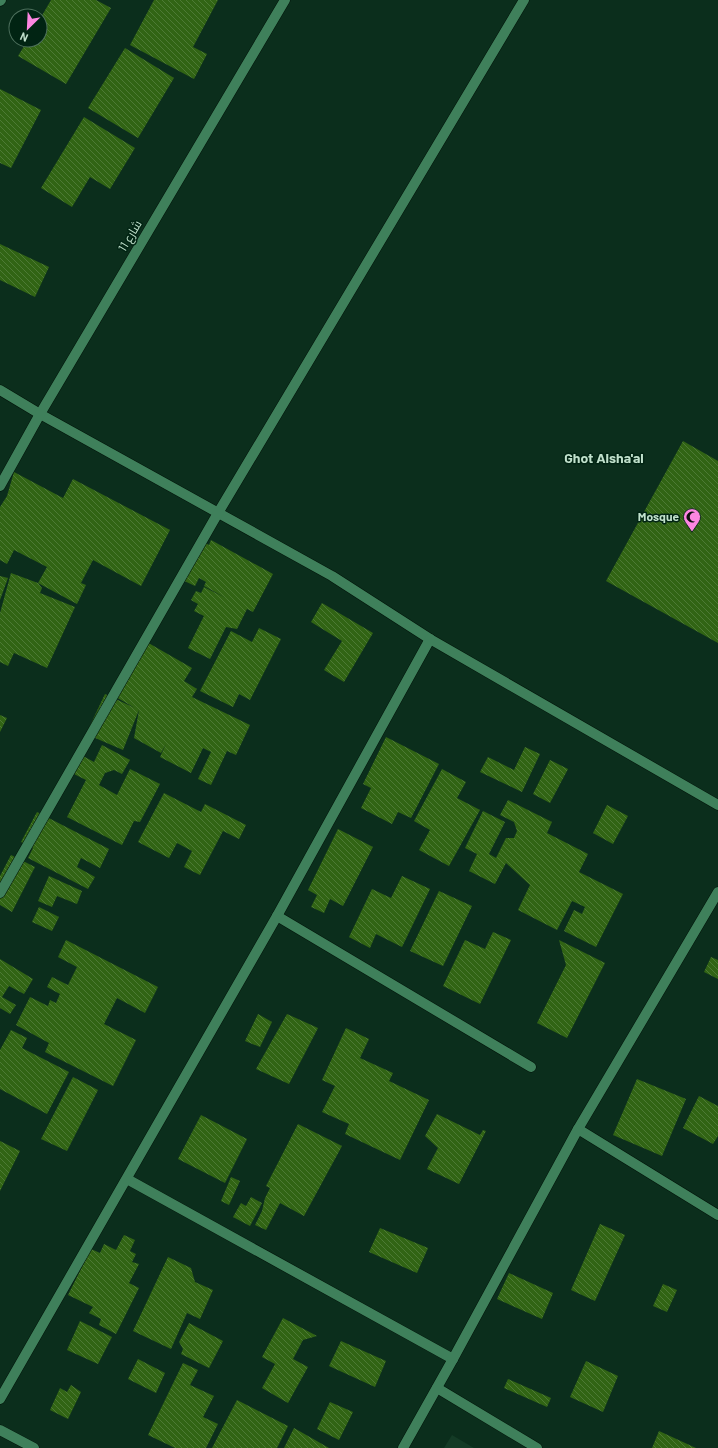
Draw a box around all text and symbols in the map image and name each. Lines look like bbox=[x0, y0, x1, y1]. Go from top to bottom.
north arrow bbox=[8, 8, 48, 48]
text: N bbox=[18, 30, 30, 45]
street label: شارع 11 bbox=[114, 217, 146, 255]
district label: Ghot Alsha'al bbox=[564, 449, 644, 466]
mosque icon: Mosque bbox=[682, 507, 702, 532]
place label: Mosque bbox=[638, 509, 679, 523]

